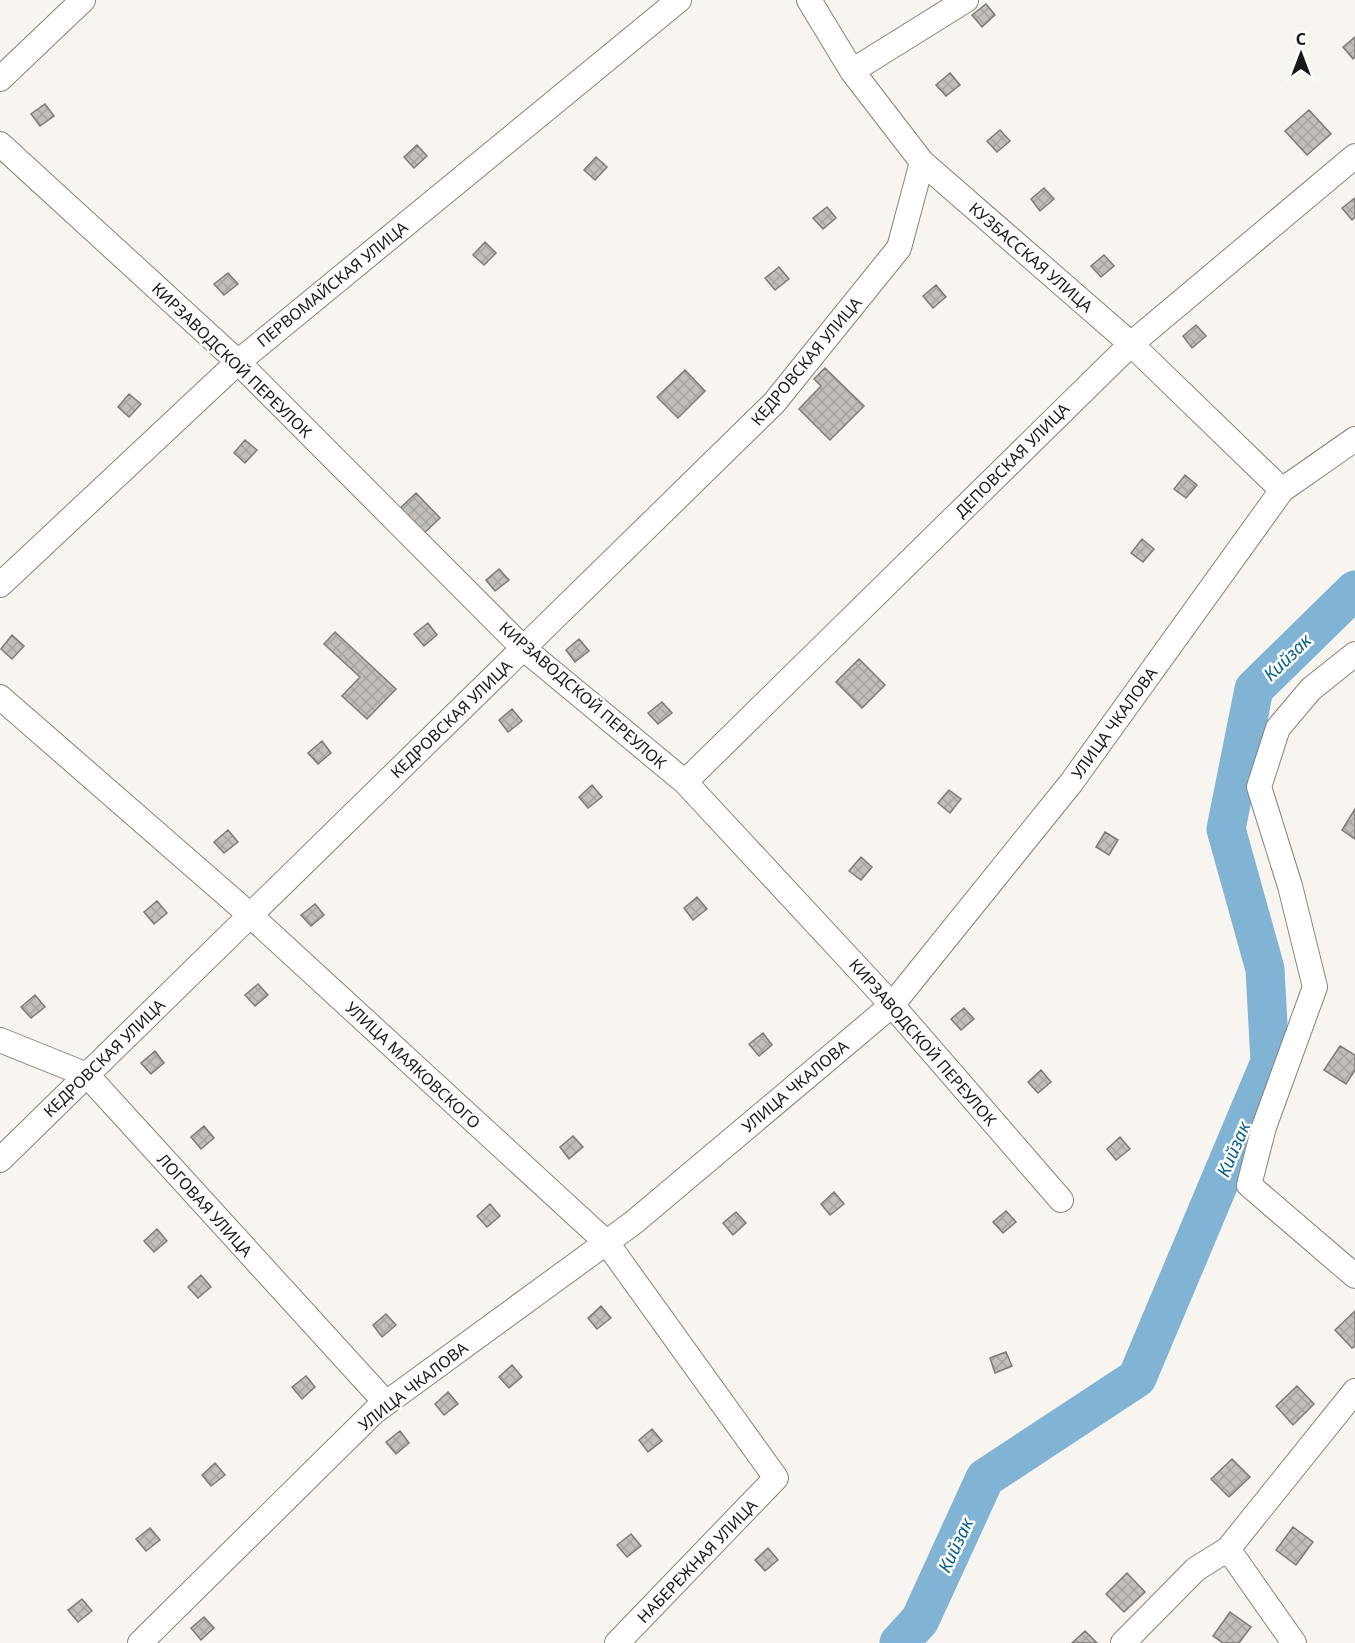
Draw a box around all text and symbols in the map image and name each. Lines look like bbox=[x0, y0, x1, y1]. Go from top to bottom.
north arrow bbox=[1271, 24, 1331, 84]
text: С bbox=[1296, 28, 1306, 50]
street label: КУЗБАССКАЯ УЛИЦА bbox=[964, 197, 1098, 317]
street label: ПЕРВОМАЙСКАЯ УЛИЦА bbox=[252, 216, 413, 352]
street label: КИРЗАВОДСКОЙ ПЕРЕУЛОК bbox=[147, 278, 317, 442]
street label: КЕДРОВСКАЯ УЛИЦА bbox=[746, 292, 867, 430]
street label: ДЕПОВСКАЯ УЛИЦА bbox=[950, 397, 1075, 522]
street label: КИРЗАВОДСКОЙ ПЕРЕУЛОК bbox=[495, 616, 671, 774]
water label: Кийзак bbox=[1258, 628, 1317, 686]
street label: КЕДРОВСКАЯ УЛИЦА bbox=[385, 654, 517, 783]
street label: УЛИЦА ЧКАЛОВА bbox=[1066, 662, 1162, 783]
street label: КИРЗАВОДСКОЙ ПЕРЕУЛОК bbox=[844, 954, 1002, 1130]
street label: КЕДРОВСКАЯ УЛИЦА bbox=[38, 993, 170, 1122]
street label: УЛИЦА МАЯКОВСКОГО bbox=[341, 997, 485, 1133]
street label: УЛИЦА ЧКАЛОВА bbox=[737, 1034, 854, 1137]
water label: Кийзак bbox=[1211, 1117, 1256, 1180]
street label: ЛОГОВАЯ УЛИЦА bbox=[153, 1149, 258, 1262]
street label: УЛИЦА ЧКАЛОВА bbox=[354, 1336, 473, 1436]
street label: НАБЕРЕЖНАЯ УЛИЦА bbox=[632, 1494, 762, 1628]
water label: Кийзак bbox=[932, 1513, 978, 1576]

